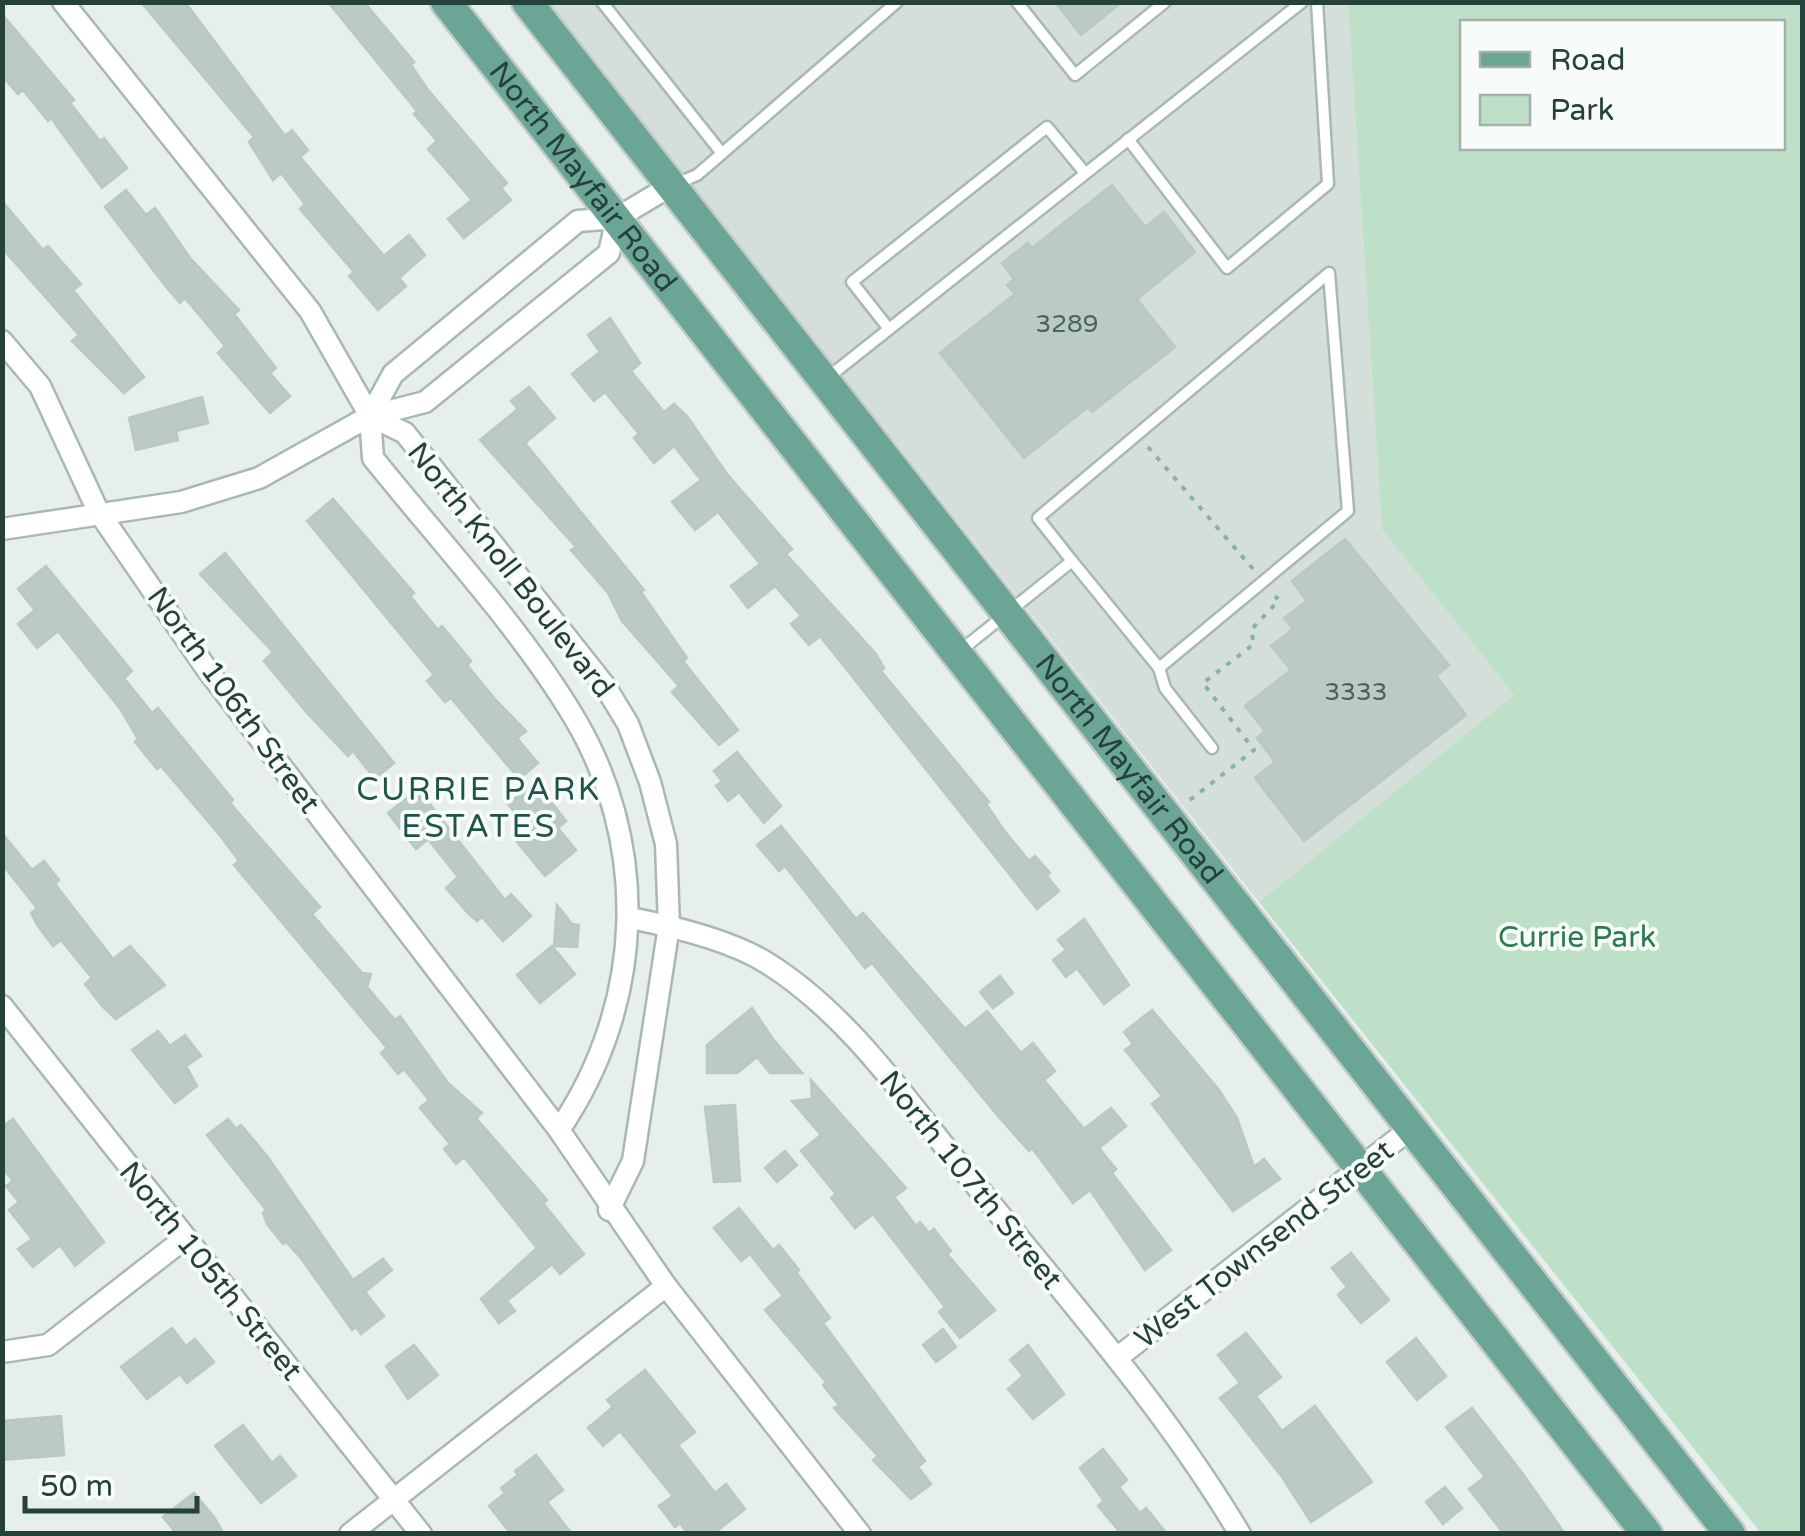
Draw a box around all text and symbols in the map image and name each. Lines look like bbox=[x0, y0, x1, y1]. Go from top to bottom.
legend bbox=[1460, 20, 1785, 150]
text: Road bbox=[1550, 42, 1625, 79]
street label: North Mayfair Road bbox=[481, 54, 684, 300]
text: Park bbox=[1550, 92, 1614, 129]
house number: 3289 bbox=[1036, 309, 1098, 339]
street label: North Knoll Boulevard bbox=[399, 435, 622, 706]
street label: North 106th Street bbox=[139, 580, 328, 821]
street label: North Mayfair Road bbox=[1027, 647, 1231, 892]
house number: 3333 bbox=[1325, 677, 1387, 707]
district label: CURRIE PARK ESTATES bbox=[356, 771, 602, 846]
park label: Currie Park bbox=[1498, 919, 1656, 956]
street label: North 107th Street bbox=[871, 1063, 1070, 1297]
street label: West Townsend Street bbox=[1128, 1132, 1401, 1357]
street label: North 105th Street bbox=[111, 1154, 310, 1388]
scale bar bbox=[25, 1451, 198, 1513]
text: 50 m bbox=[40, 1468, 113, 1505]

